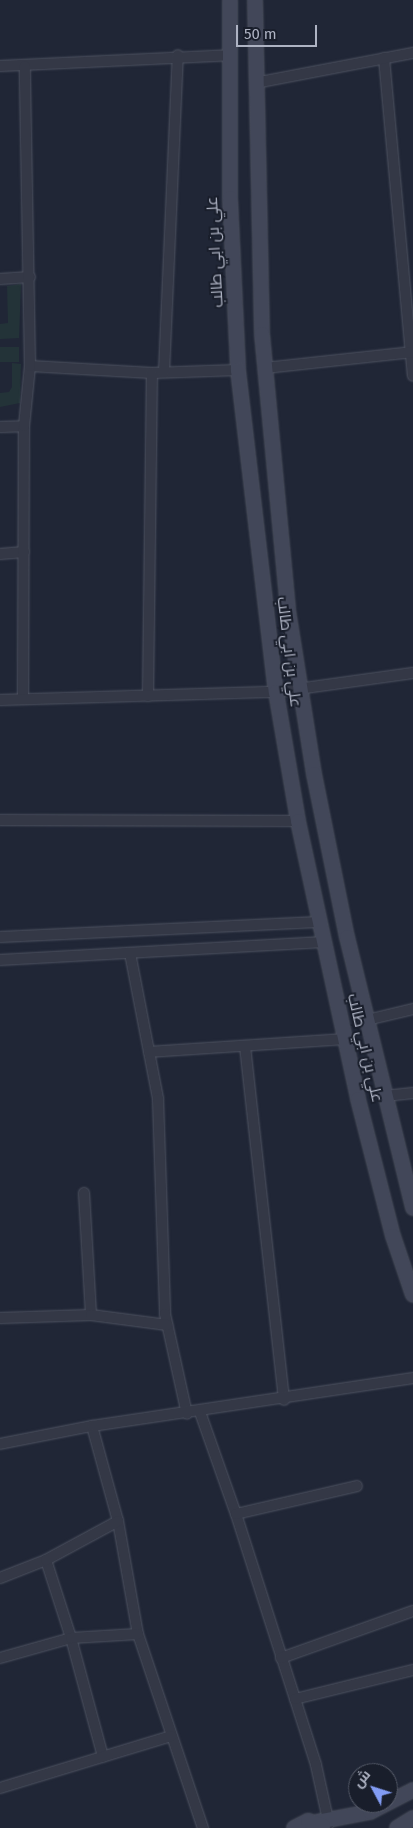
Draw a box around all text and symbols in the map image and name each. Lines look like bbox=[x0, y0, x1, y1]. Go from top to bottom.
scale bar bbox=[238, 15, 319, 47]
text: 50 m bbox=[244, 25, 277, 43]
street label: علي بن ابي طالب bbox=[203, 196, 227, 308]
street label: علي بن ابي طالب bbox=[273, 596, 305, 708]
street label: علي بن ابي طالب bbox=[343, 992, 387, 1104]
north arrow bbox=[348, 1763, 398, 1813]
text: ش bbox=[350, 1766, 374, 1791]

